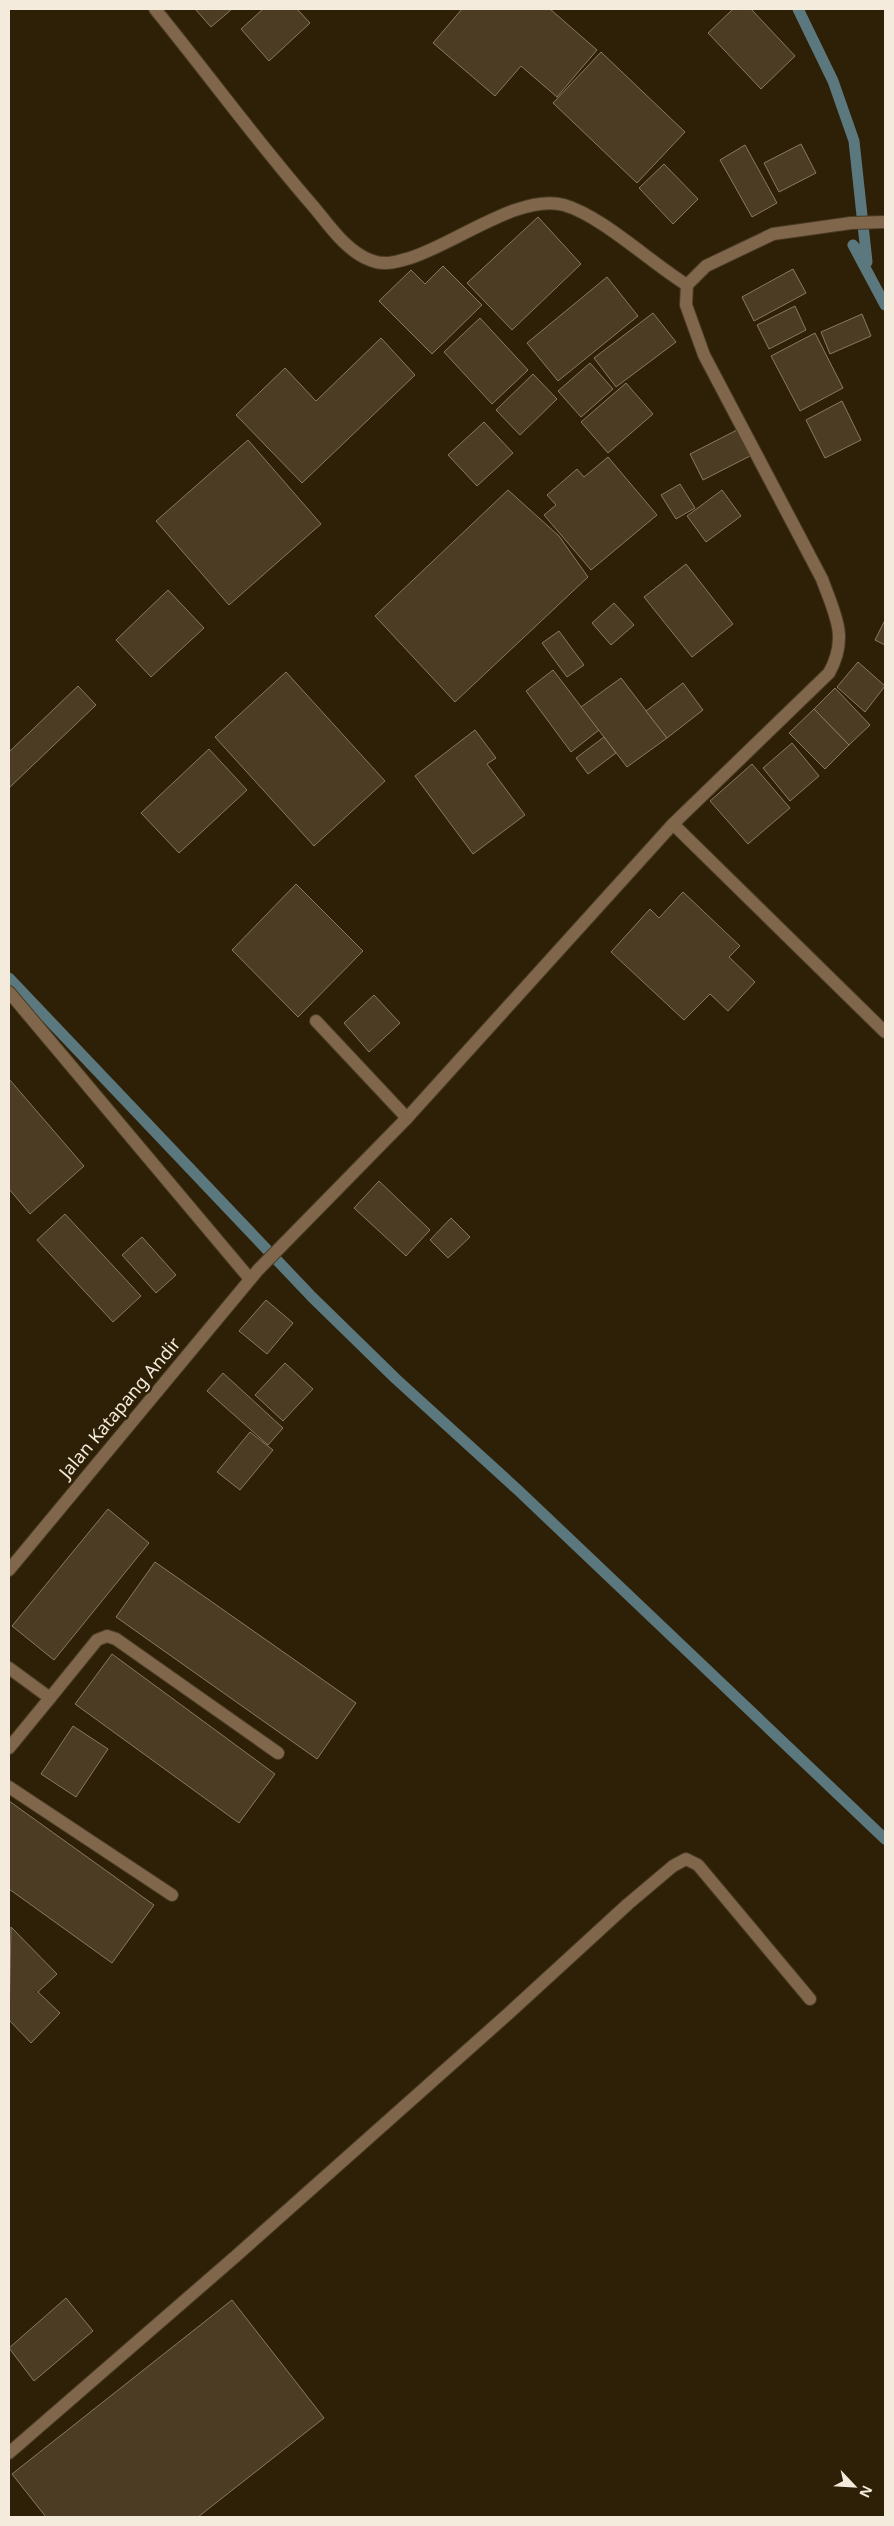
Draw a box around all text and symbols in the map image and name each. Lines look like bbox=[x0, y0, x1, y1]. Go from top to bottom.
street label: Jalan Katapang Andir bbox=[52, 1331, 186, 1484]
north arrow bbox=[829, 2461, 879, 2511]
text: N bbox=[855, 2483, 877, 2501]

